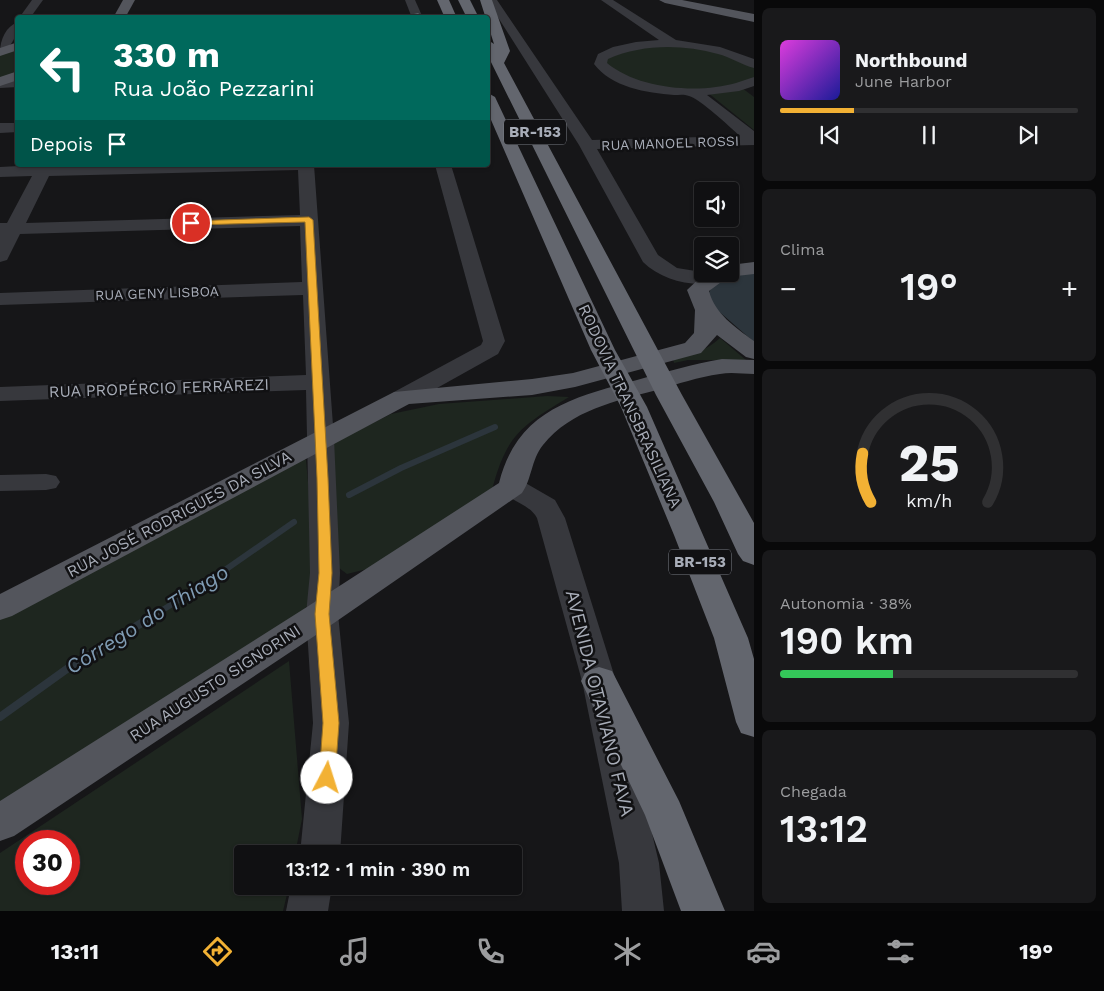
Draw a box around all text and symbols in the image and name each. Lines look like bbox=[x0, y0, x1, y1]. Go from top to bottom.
text: 330 m bbox=[113, 34, 220, 76]
icon: left bbox=[30, 35, 95, 100]
text: Northbound bbox=[855, 49, 967, 72]
text: June Harbor bbox=[855, 72, 952, 91]
text: Rua João Pezzarini bbox=[113, 76, 315, 101]
road number: BR-153 bbox=[504, 120, 566, 144]
icon: previous bbox=[816, 121, 844, 149]
icon: pause bbox=[915, 121, 943, 149]
icon: next bbox=[1014, 121, 1042, 149]
icon: arrive bbox=[103, 130, 131, 158]
text: Depois bbox=[30, 133, 93, 156]
street label: RUA MANOEL ROSSI bbox=[601, 133, 739, 153]
map controls bbox=[694, 182, 739, 282]
button: sound bbox=[694, 182, 739, 227]
pin bbox=[170, 202, 212, 244]
icon: arrive bbox=[177, 209, 205, 237]
button: layers bbox=[694, 237, 739, 282]
text: Clima bbox=[780, 240, 824, 259]
text: 19° bbox=[900, 265, 958, 309]
text: − bbox=[780, 272, 797, 305]
text: + bbox=[1061, 272, 1078, 305]
street label: RUA GENY LISBOA bbox=[95, 283, 219, 303]
street label: RODOVIA TRANSBRASILIANA bbox=[574, 301, 686, 511]
street label: RUA PROPÉRCIO FERRAREZI bbox=[49, 375, 269, 401]
text: 25 bbox=[898, 433, 960, 494]
street label: RUA JOSÉ RODRIGUES DA SILVA bbox=[64, 446, 295, 581]
text: km/h bbox=[906, 490, 952, 511]
road number: BR-153 bbox=[669, 550, 731, 574]
water label: Córrego do Thiago bbox=[61, 559, 233, 679]
street label: AVENIDA OTAVIANO FAVA bbox=[561, 587, 639, 819]
text: Autonomia · 38% bbox=[780, 594, 912, 613]
text: 190 km bbox=[780, 619, 914, 663]
street label: RUA AUGUSTO SIGNORINI bbox=[126, 621, 304, 745]
position arrow bbox=[300, 751, 352, 803]
text: Chegada bbox=[780, 782, 847, 801]
text: 13:12 bbox=[780, 807, 868, 851]
speed limit sign: 30 bbox=[15, 830, 80, 895]
text: 13:12 · 1 min · 390 m bbox=[286, 858, 470, 881]
icon: directions bbox=[200, 934, 235, 969]
icon: music bbox=[337, 934, 372, 969]
icon: phone bbox=[473, 934, 508, 969]
icon: climate bbox=[610, 934, 645, 969]
icon: car bbox=[746, 934, 781, 969]
icon: filters bbox=[883, 934, 918, 969]
text: 13:11 bbox=[51, 939, 99, 964]
text: 19° bbox=[1019, 939, 1053, 964]

